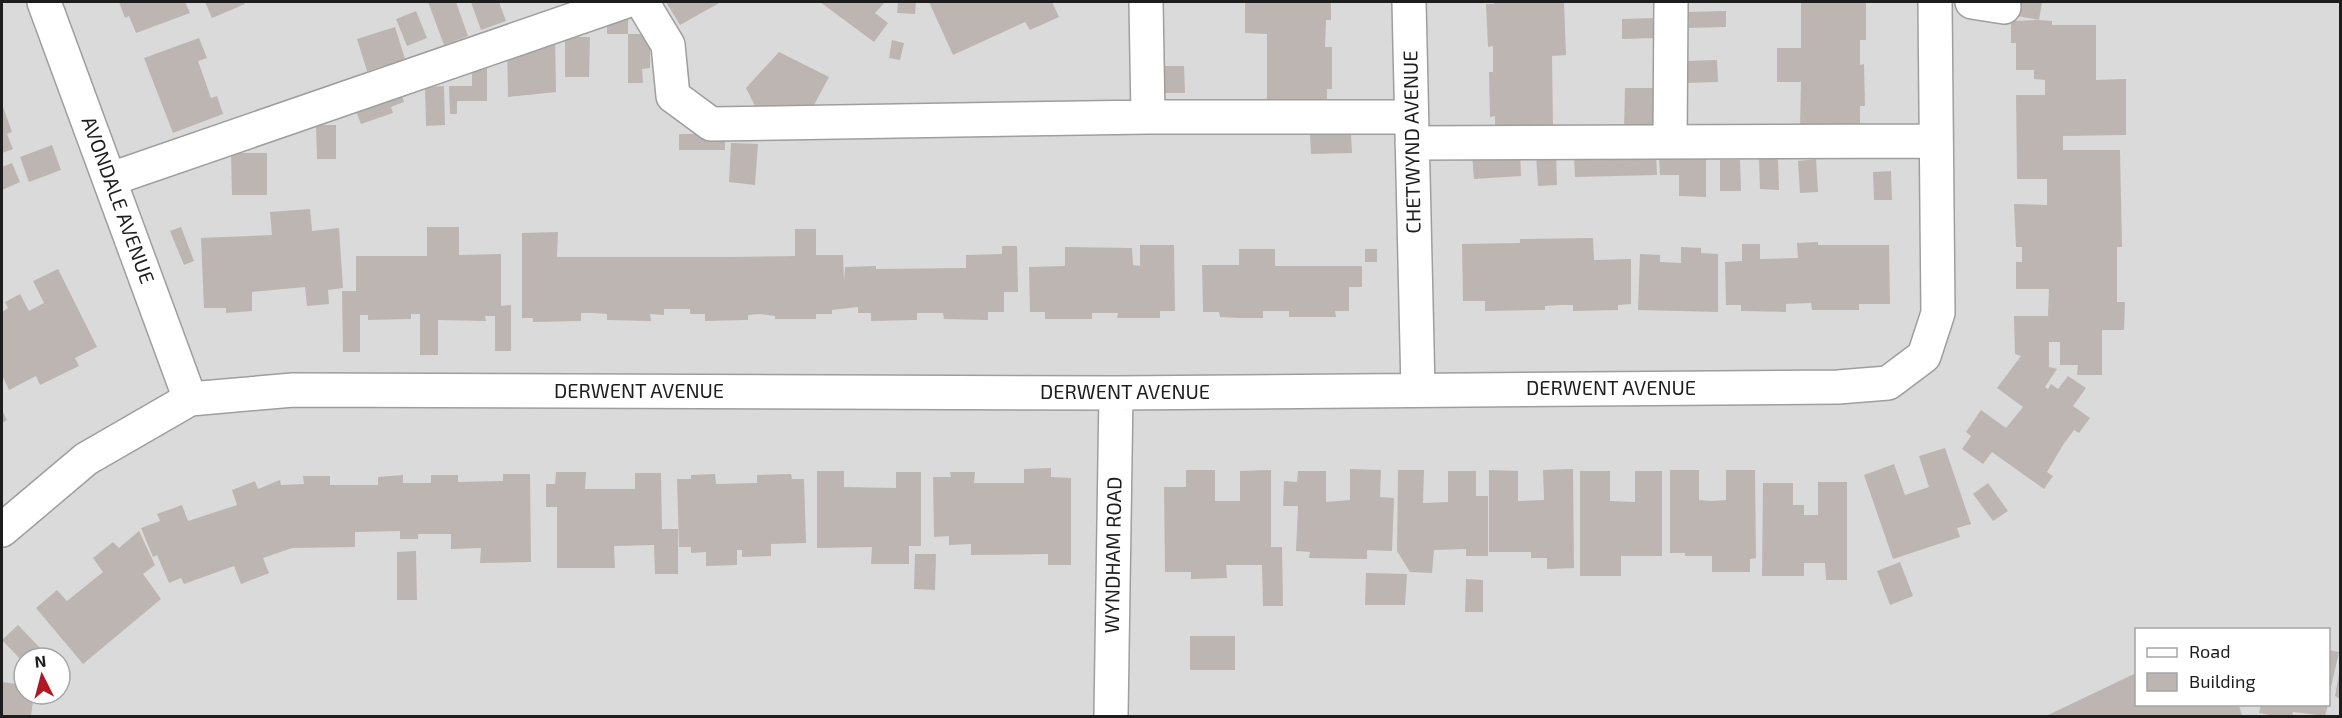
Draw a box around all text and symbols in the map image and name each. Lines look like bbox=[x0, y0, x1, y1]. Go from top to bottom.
street label: CHETWYND AVENUE bbox=[1397, 50, 1425, 234]
street label: AVONDALE AVENUE bbox=[78, 113, 160, 287]
street label: DERWENT AVENUE bbox=[1526, 375, 1696, 399]
street label: DERWENT AVENUE bbox=[554, 378, 724, 402]
street label: DERWENT AVENUE bbox=[1040, 379, 1210, 403]
street label: WYNDHAM ROAD bbox=[1099, 476, 1125, 634]
legend bbox=[2135, 628, 2330, 706]
text: Road bbox=[2189, 640, 2230, 662]
north arrow bbox=[12, 646, 72, 706]
text: N bbox=[34, 651, 47, 671]
text: Building bbox=[2189, 670, 2256, 692]

